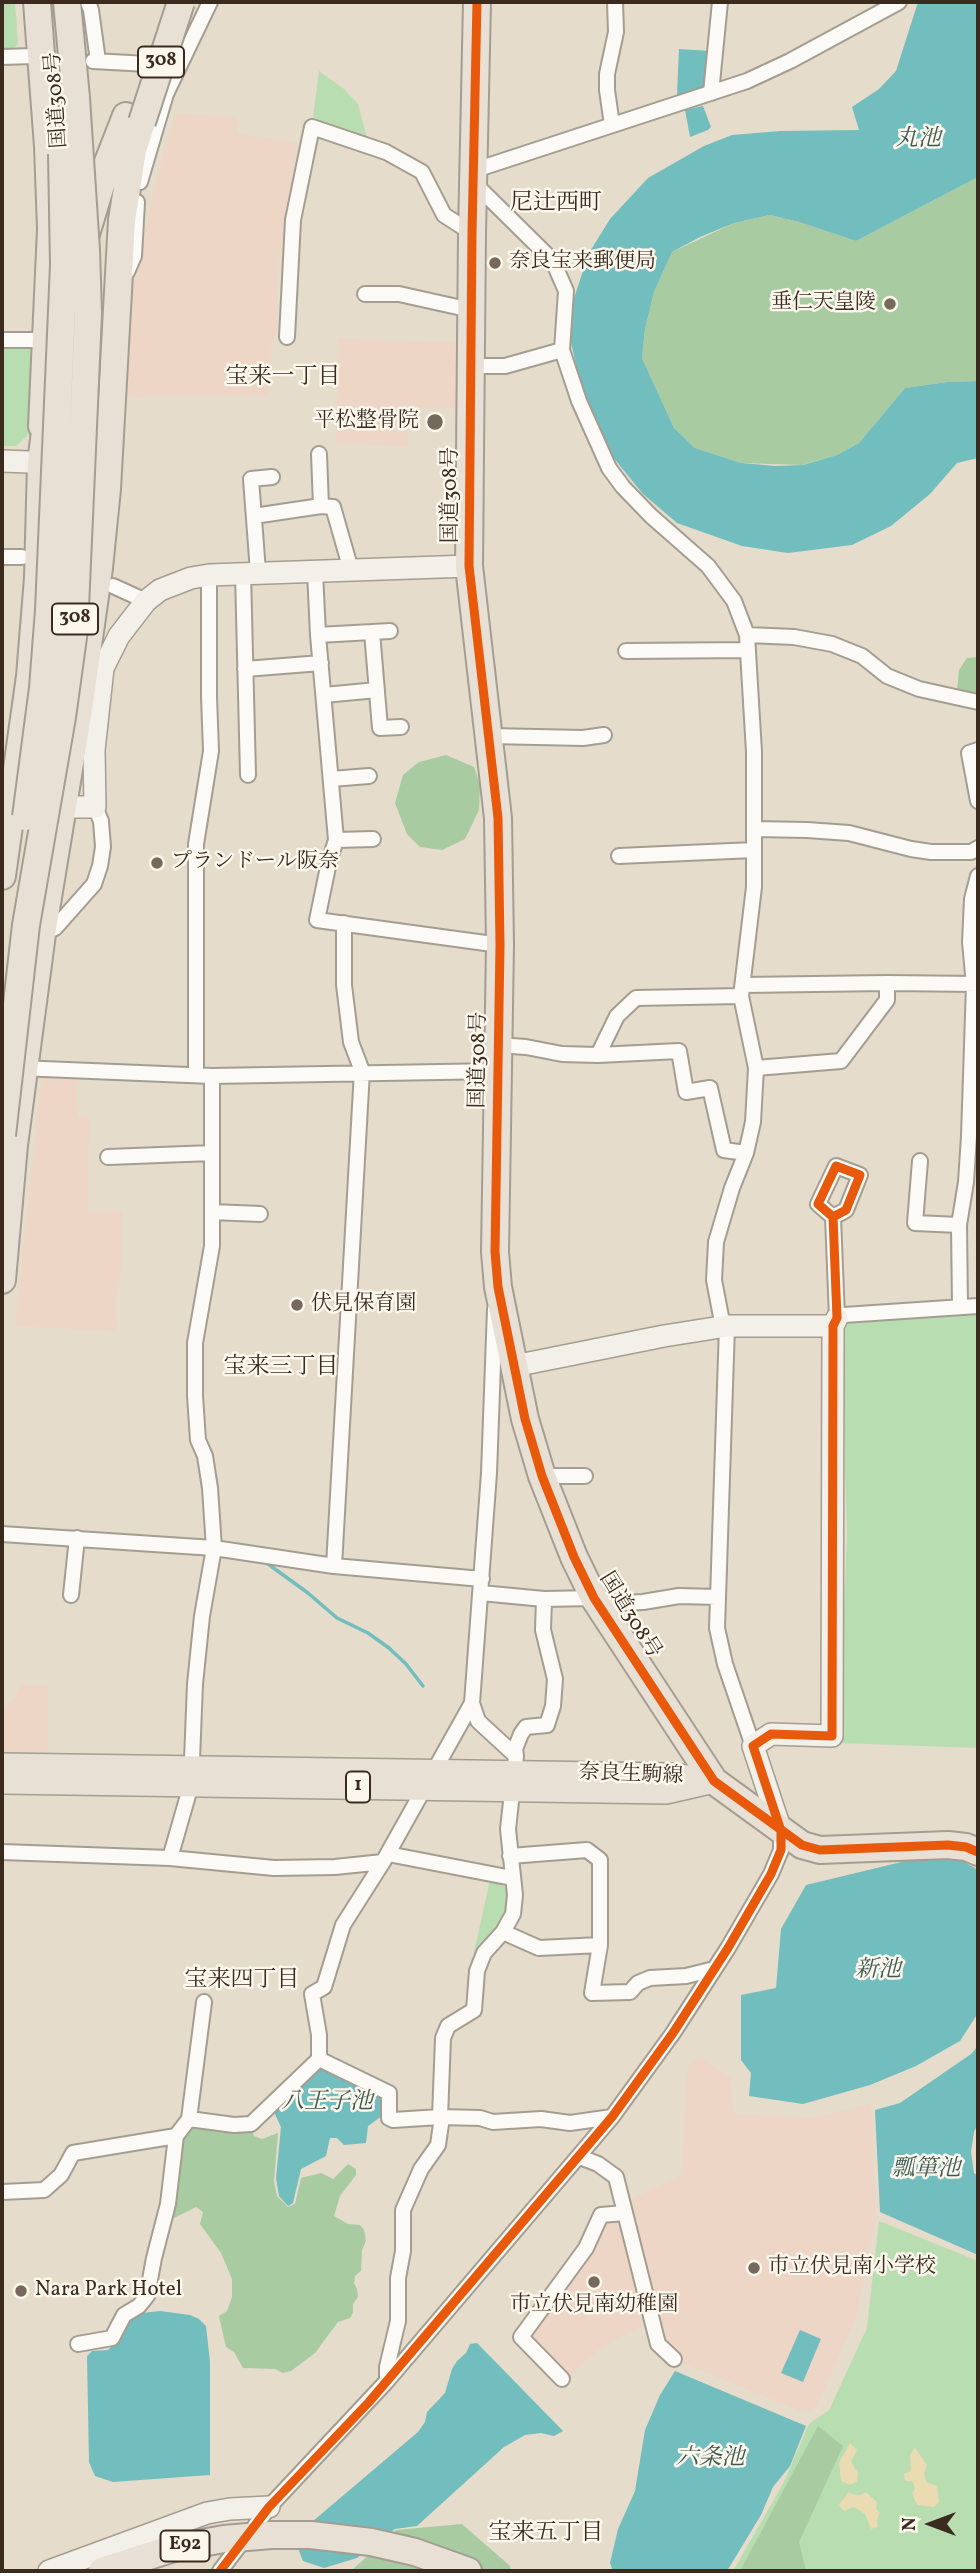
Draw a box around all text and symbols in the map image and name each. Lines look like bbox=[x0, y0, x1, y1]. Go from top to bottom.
road number: 308 bbox=[138, 46, 184, 78]
street label: 国道308号 bbox=[42, 51, 74, 149]
water label: 丸池 bbox=[895, 127, 941, 155]
district label: 尼辻西町 bbox=[510, 191, 602, 219]
place label: 奈良宝来郵便局 bbox=[509, 250, 656, 276]
marker: 奈良宝来郵便局 bbox=[487, 255, 503, 271]
place label: 垂仁天皇陵 bbox=[771, 291, 876, 317]
marker: 垂仁天皇陵 bbox=[882, 296, 898, 312]
district label: 宝来一丁目 bbox=[226, 365, 340, 393]
place label: 平松整骨院 bbox=[314, 409, 419, 435]
marker: 平松整骨院 bbox=[425, 412, 445, 432]
street label: 国道308号 bbox=[439, 447, 465, 543]
road number: 308 bbox=[52, 604, 98, 634]
place label: プランドール阪奈 bbox=[171, 850, 339, 876]
marker: プランドール阪奈 bbox=[149, 855, 165, 871]
street label: 国道308号 bbox=[467, 1011, 493, 1109]
place label: 伏見保育園 bbox=[311, 1292, 416, 1318]
marker: 伏見保育園 bbox=[289, 1297, 305, 1313]
district label: 宝来三丁目 bbox=[224, 1355, 338, 1383]
street label: 国道308号 bbox=[593, 1568, 665, 1664]
street label: 奈良生駒線 bbox=[578, 1762, 684, 1790]
road number: 1 bbox=[346, 1772, 370, 1802]
water label: 新池 bbox=[855, 1958, 901, 1986]
district label: 宝来四丁目 bbox=[185, 1968, 299, 1996]
water label: 八王子池 bbox=[281, 2090, 373, 2118]
water label: 瓢箪池 bbox=[892, 2157, 960, 2185]
place label: 市立伏見南小学校 bbox=[768, 2255, 936, 2281]
marker: 市立伏見南小学校 bbox=[746, 2260, 762, 2276]
marker: 市立伏見南幼稚園 bbox=[586, 2274, 602, 2290]
place label: Nara Park Hotel bbox=[35, 2278, 182, 2304]
marker: Nara Park Hotel bbox=[13, 2283, 29, 2299]
place label: 市立伏見南幼稚園 bbox=[510, 2293, 678, 2319]
water label: 六条池 bbox=[676, 2446, 744, 2474]
north arrow bbox=[896, 2489, 966, 2559]
text: N bbox=[897, 2517, 923, 2531]
district label: 宝来五丁目 bbox=[489, 2521, 603, 2549]
road number: E92 bbox=[160, 2530, 210, 2562]

